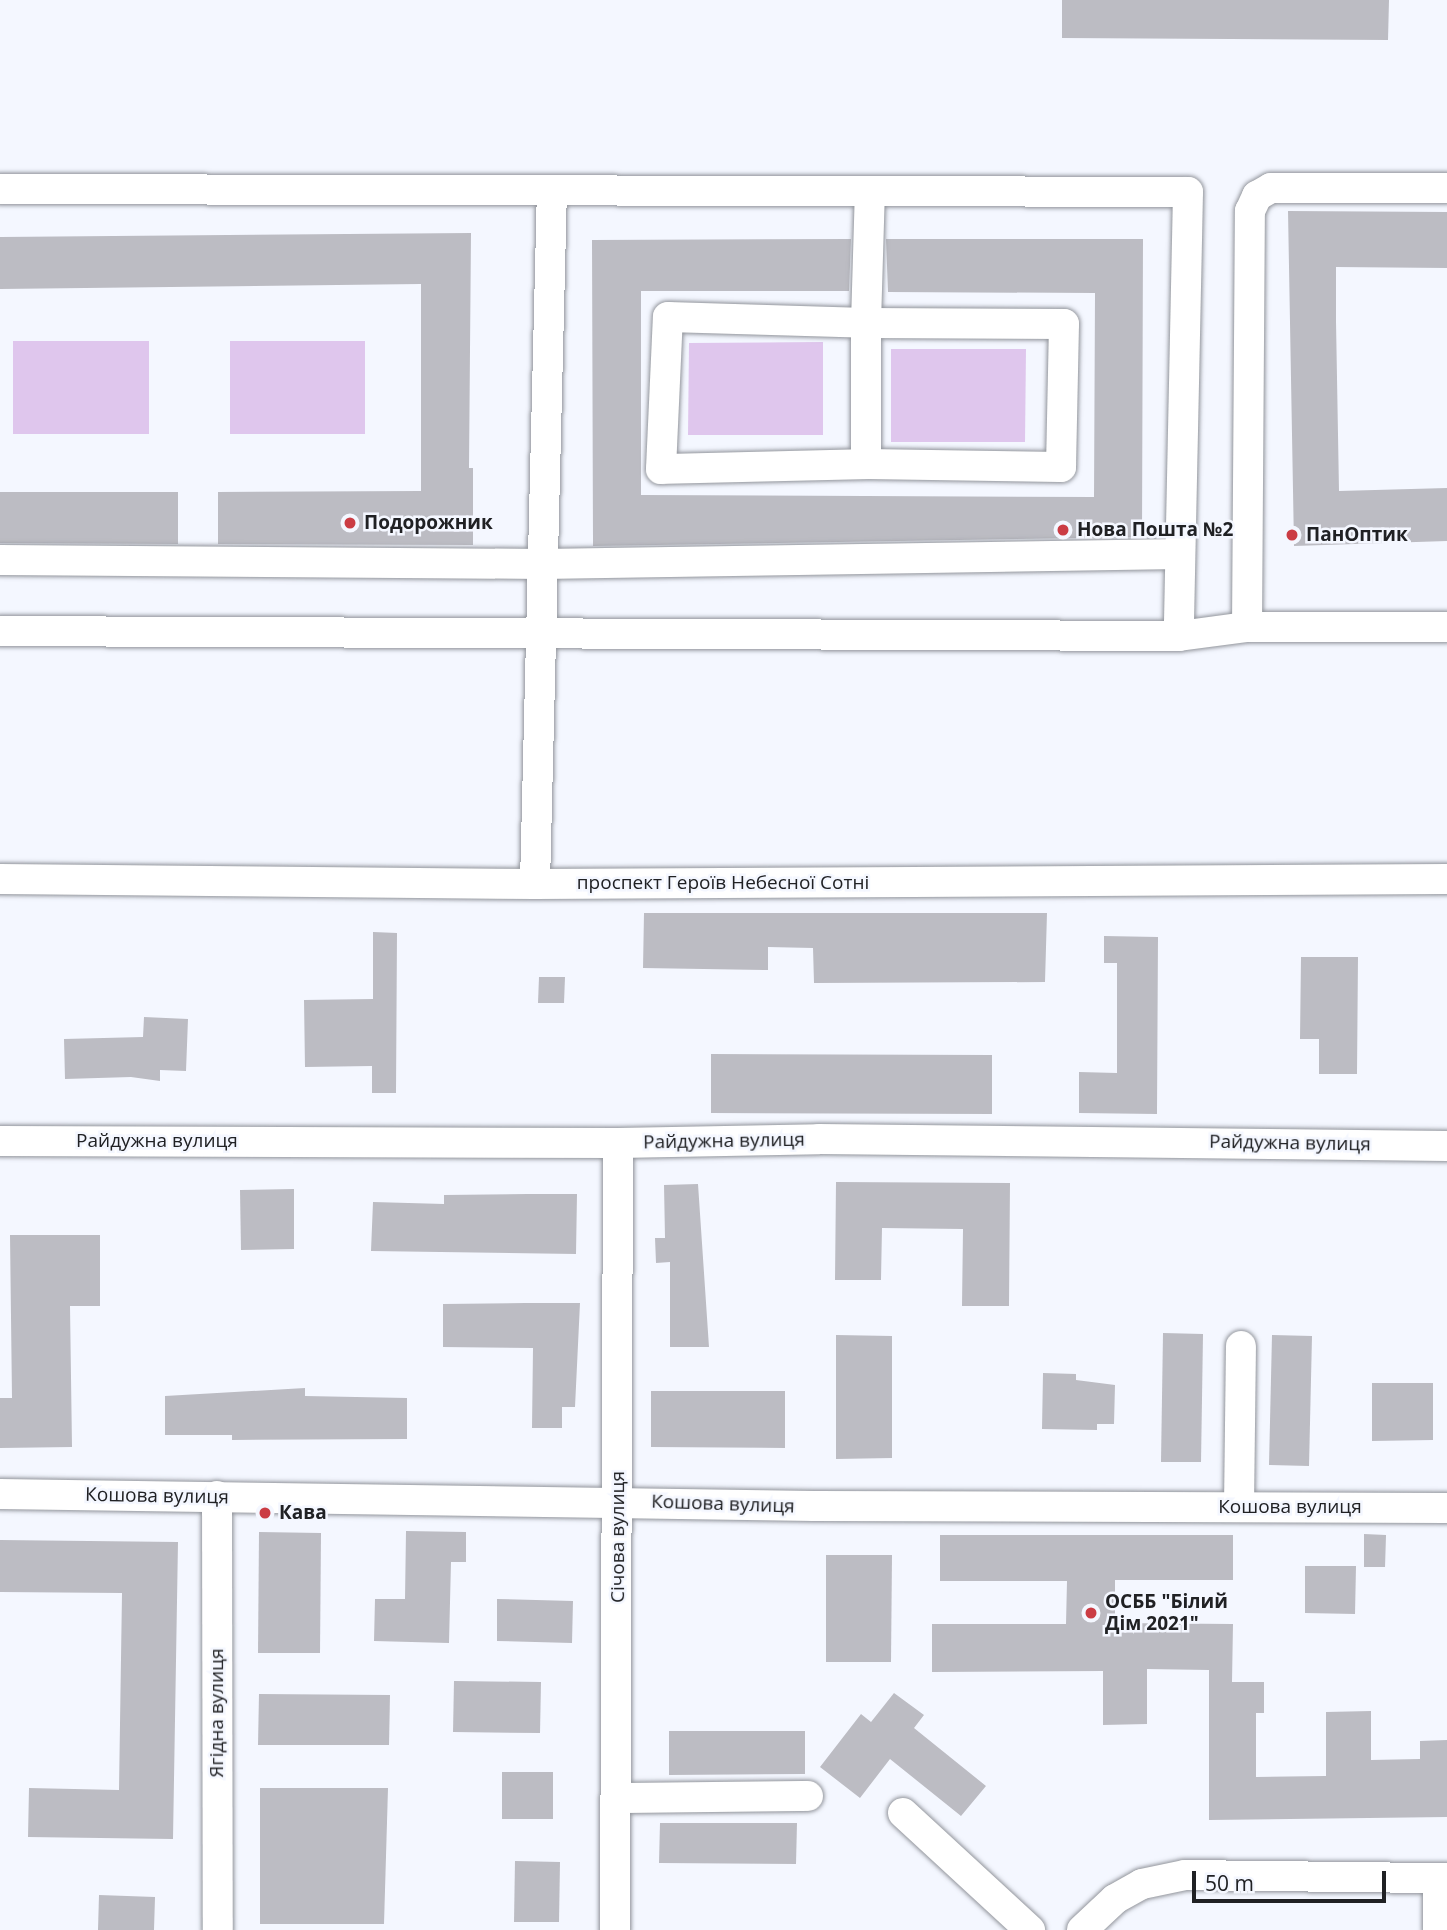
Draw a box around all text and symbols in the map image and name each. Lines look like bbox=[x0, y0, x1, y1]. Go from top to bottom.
place label: Подорожник bbox=[364, 512, 493, 534]
marker: Подорожник bbox=[342, 515, 358, 531]
place label: Нова Пошта №2 bbox=[1077, 519, 1233, 541]
marker: Нова Пошта №2 bbox=[1055, 522, 1071, 538]
place label: ПанОптик bbox=[1306, 524, 1408, 546]
marker: ПанОптик bbox=[1284, 527, 1300, 543]
street label: проспект Героїв Небесної Сотні bbox=[577, 872, 869, 894]
street label: Райдужна вулиця bbox=[643, 1128, 805, 1154]
street label: Райдужна вулиця bbox=[76, 1130, 238, 1152]
street label: Райдужна вулиця bbox=[1209, 1130, 1371, 1156]
street label: Січова вулиця bbox=[607, 1471, 629, 1603]
street label: Кошова вулиця bbox=[85, 1483, 229, 1509]
street label: Кошова вулиця bbox=[651, 1490, 795, 1518]
street label: Кошова вулиця bbox=[1218, 1496, 1362, 1518]
place label: Кава bbox=[279, 1502, 327, 1524]
marker: Кава bbox=[257, 1505, 273, 1521]
place label: ОСББ "Білий Дім 2021" bbox=[1105, 1591, 1228, 1635]
marker: ОСББ "Білий Дім 2021" bbox=[1083, 1605, 1099, 1621]
street label: Ягідна вулиця bbox=[206, 1648, 228, 1778]
scale bar bbox=[1195, 1856, 1389, 1900]
text: 50 m bbox=[1205, 1869, 1254, 1897]

